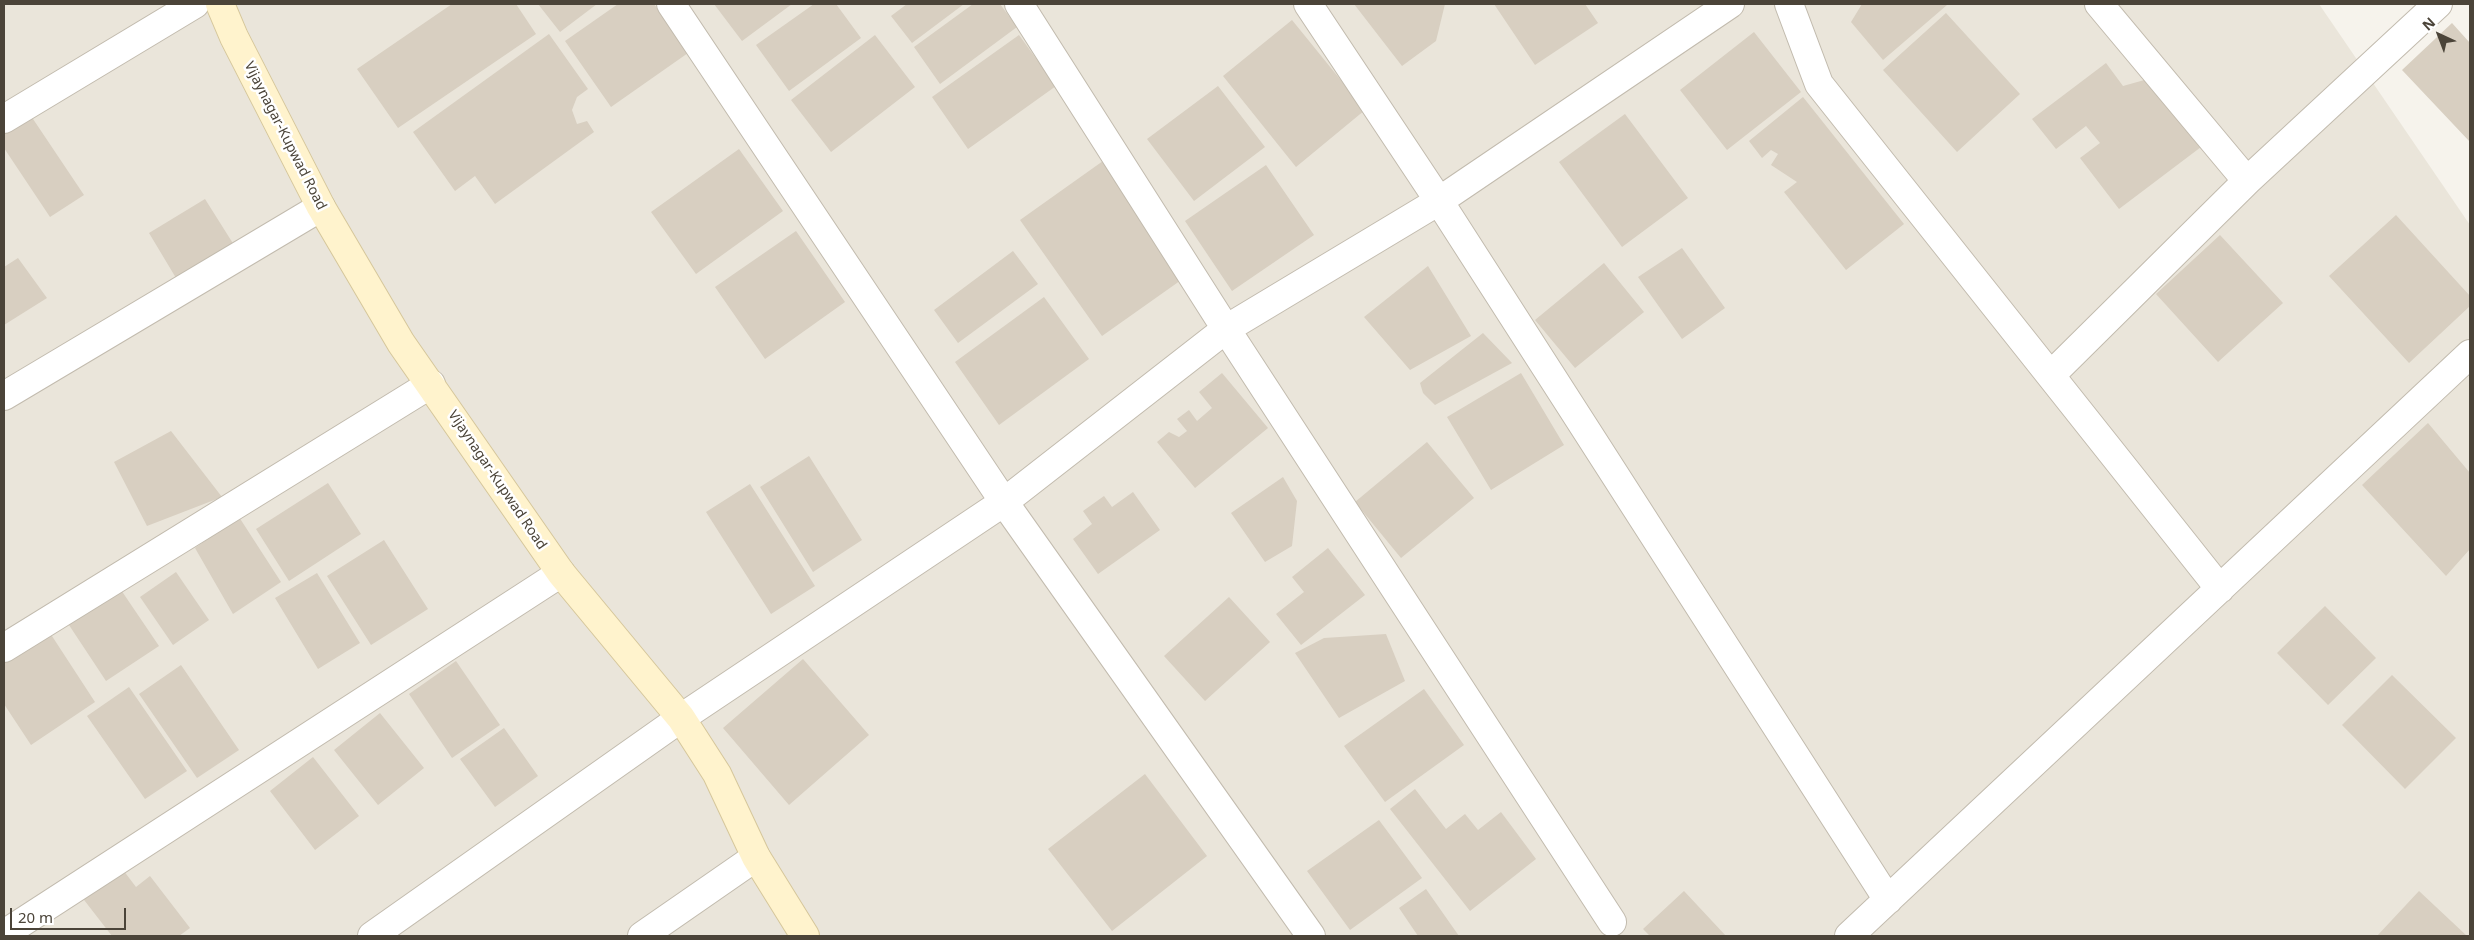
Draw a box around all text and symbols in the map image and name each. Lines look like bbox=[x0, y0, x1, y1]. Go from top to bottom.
north arrow bbox=[2414, 10, 2464, 60]
text: N bbox=[2418, 13, 2439, 35]
street label: Vijaynagar-Kupwad Road bbox=[240, 59, 330, 213]
street label: Vijaynagar-Kupwad Road bbox=[444, 407, 550, 553]
scale bar bbox=[12, 898, 129, 930]
text: 20 m bbox=[18, 907, 53, 927]

